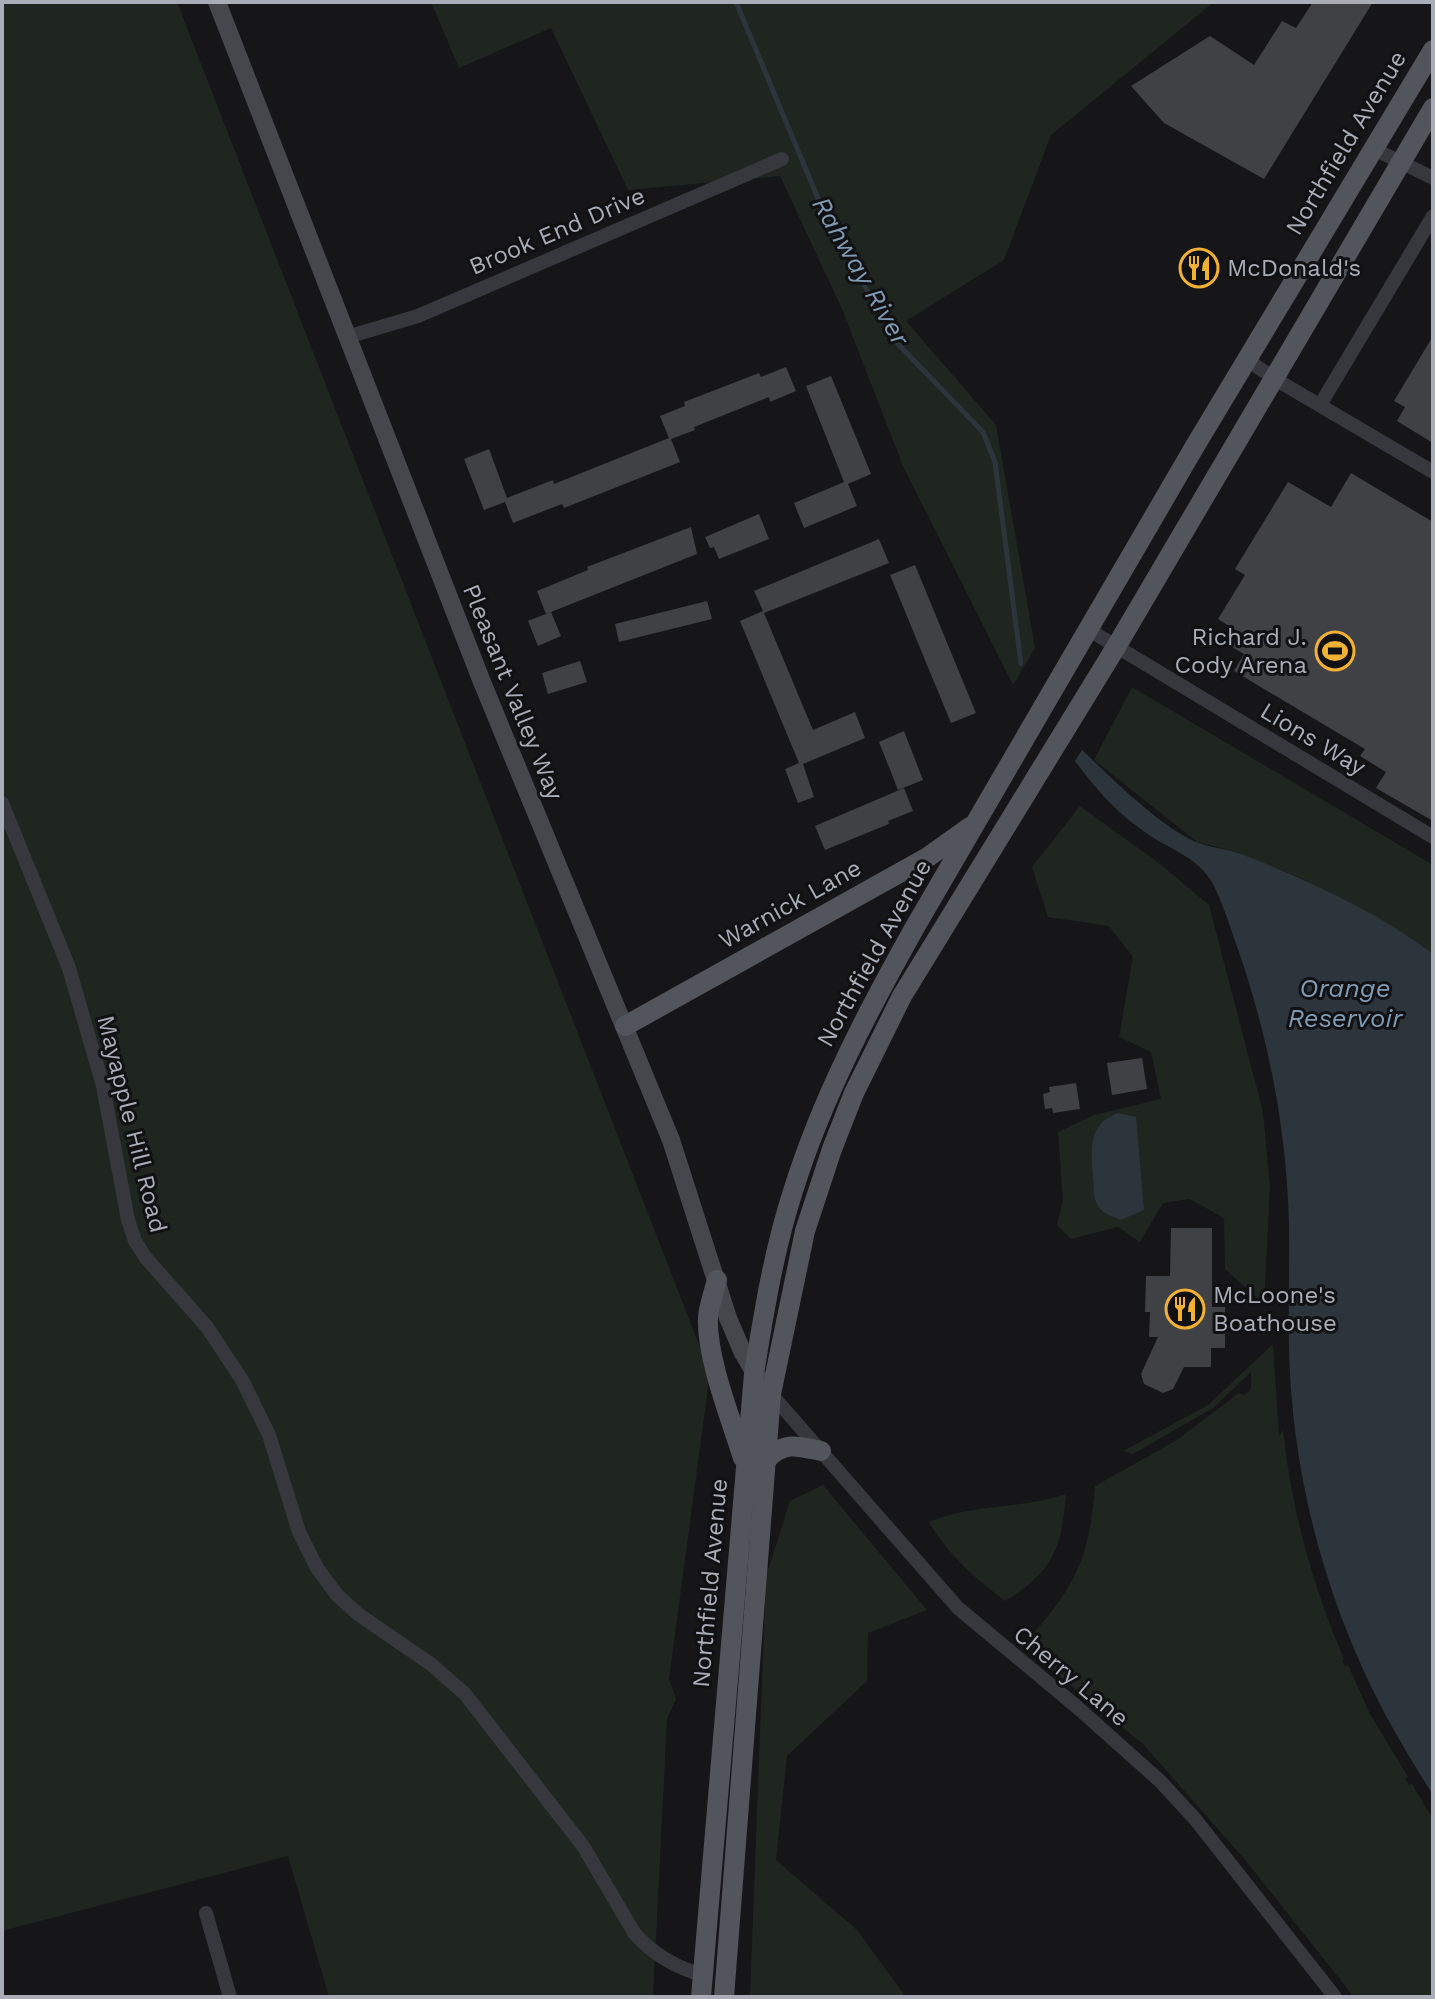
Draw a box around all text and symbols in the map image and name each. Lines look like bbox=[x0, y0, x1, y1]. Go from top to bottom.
street label: Northfield Avenue bbox=[1280, 46, 1412, 240]
street label: Brook End Drive bbox=[465, 181, 649, 281]
water label: Rahway River bbox=[806, 191, 916, 352]
restaurant icon: McDonald's bbox=[1178, 247, 1220, 289]
place label: McDonald's bbox=[1227, 254, 1361, 282]
street label: Pleasant Valley Way bbox=[457, 580, 569, 805]
place label: Richard J. Cody Arena bbox=[1175, 623, 1307, 679]
sports icon: Richard J. Cody Arena bbox=[1314, 630, 1356, 672]
street label: Lions Way bbox=[1255, 697, 1371, 782]
street label: Warnick Lane bbox=[714, 853, 866, 955]
street label: Northfield Avenue bbox=[811, 854, 937, 1052]
water label: Orange Reservoir bbox=[1288, 973, 1403, 1033]
street label: Mayapple Hill Road bbox=[91, 1012, 173, 1236]
place label: McLoone's Boathouse bbox=[1213, 1281, 1337, 1337]
restaurant icon: McLoone's Boathouse bbox=[1164, 1288, 1206, 1330]
street label: Northfield Avenue bbox=[687, 1477, 733, 1689]
street label: Cherry Lane bbox=[1008, 1620, 1134, 1732]

